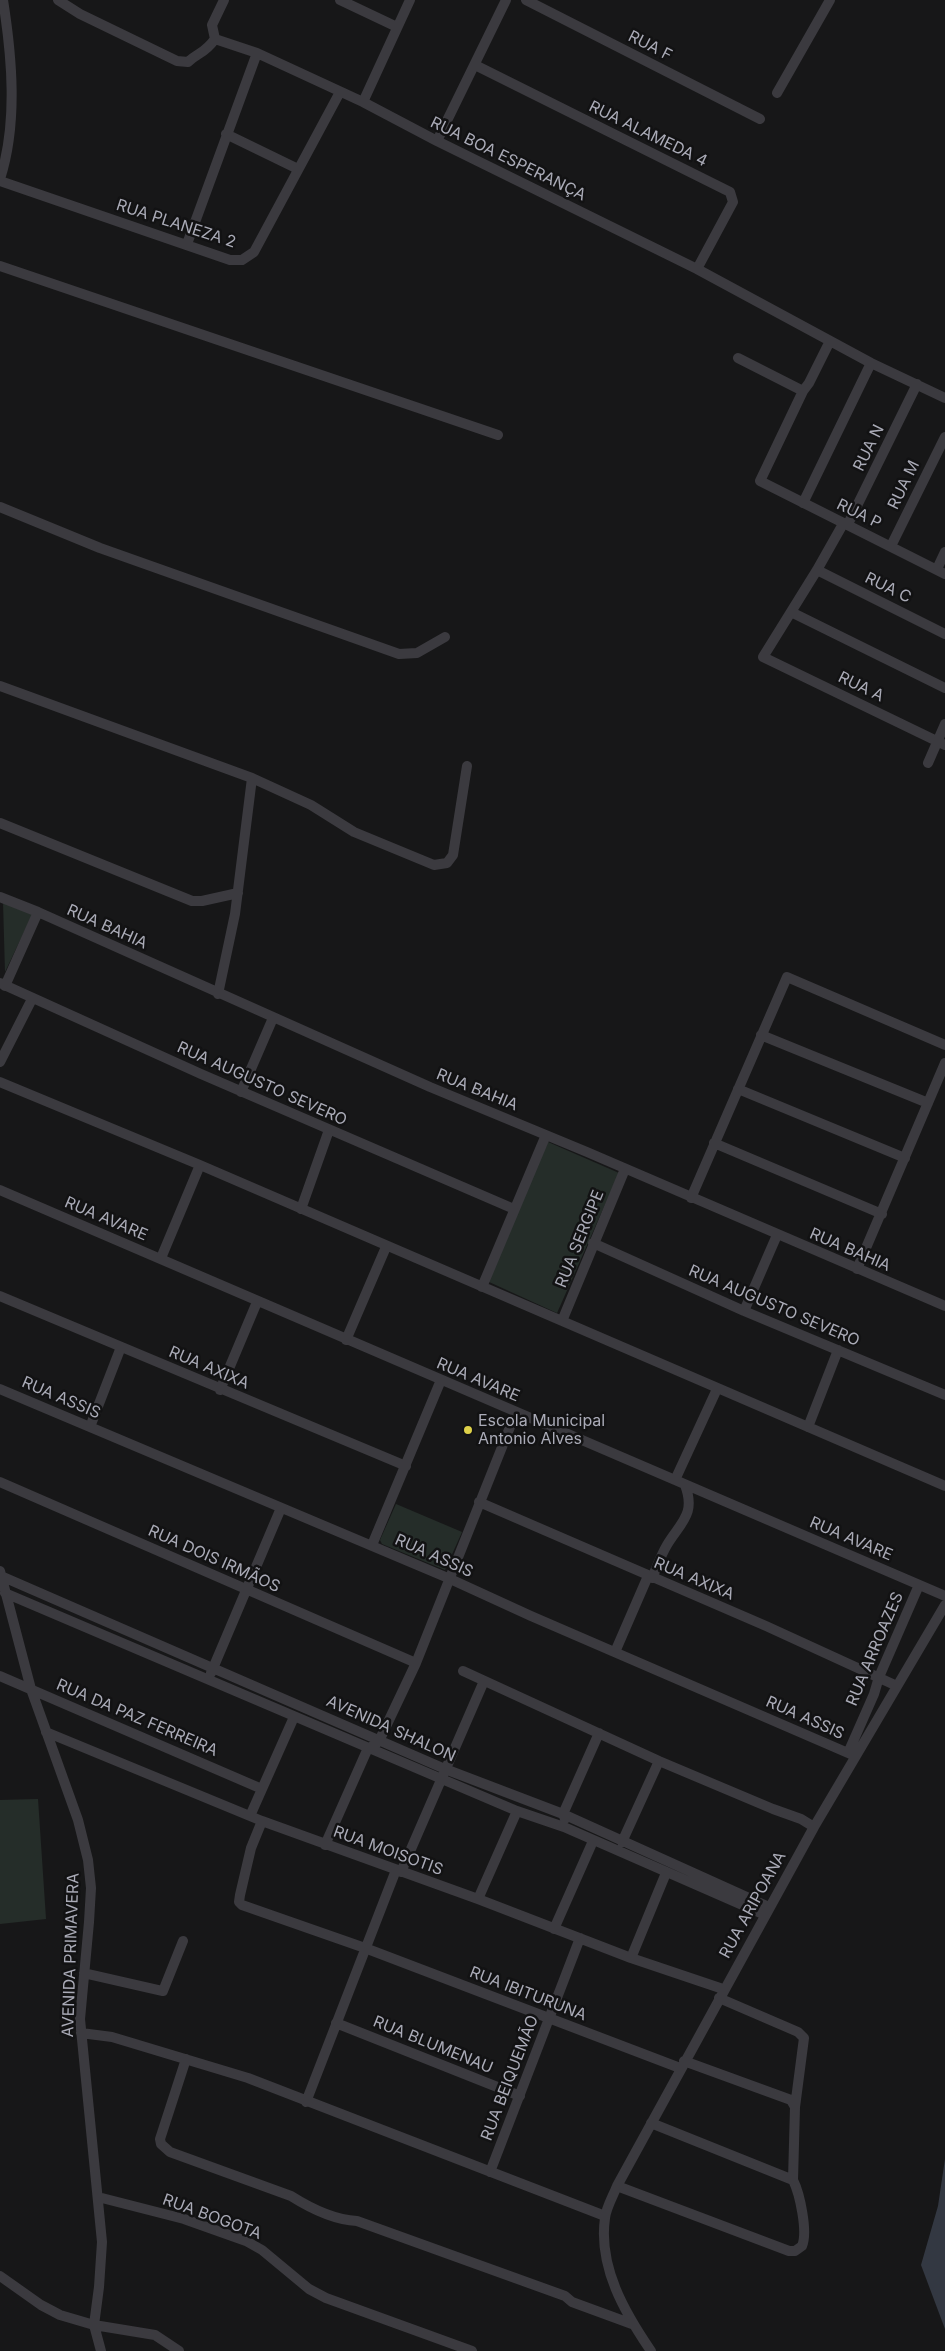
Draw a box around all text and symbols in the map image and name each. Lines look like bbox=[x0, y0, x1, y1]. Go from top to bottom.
street label: RUA F bbox=[625, 27, 675, 65]
street label: RUA ALAMEDA 4 bbox=[586, 97, 710, 171]
street label: RUA BOA ESPERANÇA bbox=[427, 113, 589, 205]
street label: RUA PLANEZA 2 bbox=[114, 196, 238, 252]
street label: RUA N bbox=[850, 422, 888, 474]
street label: RUA M bbox=[884, 457, 924, 513]
street label: RUA P bbox=[833, 495, 885, 533]
street label: RUA C bbox=[862, 569, 914, 607]
street label: RUA A bbox=[835, 668, 887, 706]
street label: RUA BAHIA bbox=[64, 901, 150, 953]
street label: RUA AUGUSTO SEVERO bbox=[174, 1038, 350, 1130]
street label: RUA BAHIA bbox=[433, 1065, 521, 1115]
street label: RUA SERGIPE bbox=[552, 1187, 608, 1291]
street label: RUA AVARE bbox=[62, 1193, 150, 1245]
street label: RUA BAHIA bbox=[807, 1224, 893, 1276]
street label: RUA AUGUSTO SEVERO bbox=[686, 1261, 862, 1351]
street label: RUA AXIXA bbox=[166, 1342, 252, 1394]
street label: RUA AVARE bbox=[434, 1354, 522, 1406]
street label: RUA ASSIS bbox=[19, 1373, 103, 1423]
place label: Escola Municipal Antonio Alves bbox=[478, 1411, 605, 1449]
marker: Escola Municipal Antonio Alves bbox=[462, 1424, 474, 1436]
street label: RUA AVARE bbox=[807, 1513, 895, 1565]
street label: RUA DOIS IRMÃOS bbox=[145, 1521, 283, 1597]
street label: RUA ASSIS bbox=[392, 1530, 476, 1582]
street label: RUA AXIXA bbox=[651, 1553, 737, 1605]
street label: RUA ARROAZES bbox=[842, 1589, 908, 1709]
street label: RUA DA PAZ FERREIRA bbox=[53, 1675, 221, 1761]
street label: AVENIDA SHALON bbox=[323, 1692, 459, 1766]
street label: RUA ASSIS bbox=[763, 1692, 847, 1744]
street label: RUA MOISOTIS bbox=[331, 1822, 445, 1880]
street label: RUA ARIPOANA bbox=[716, 1848, 790, 1962]
street label: AVENIDA PRIMAVERA bbox=[59, 1872, 83, 2038]
street label: RUA IBITURUNA bbox=[467, 1963, 589, 2025]
street label: RUA BLUMENAU bbox=[370, 2012, 496, 2078]
street label: RUA BEIQUEMÃO bbox=[477, 2013, 543, 2143]
street label: RUA BOGOTA bbox=[160, 2190, 264, 2244]

